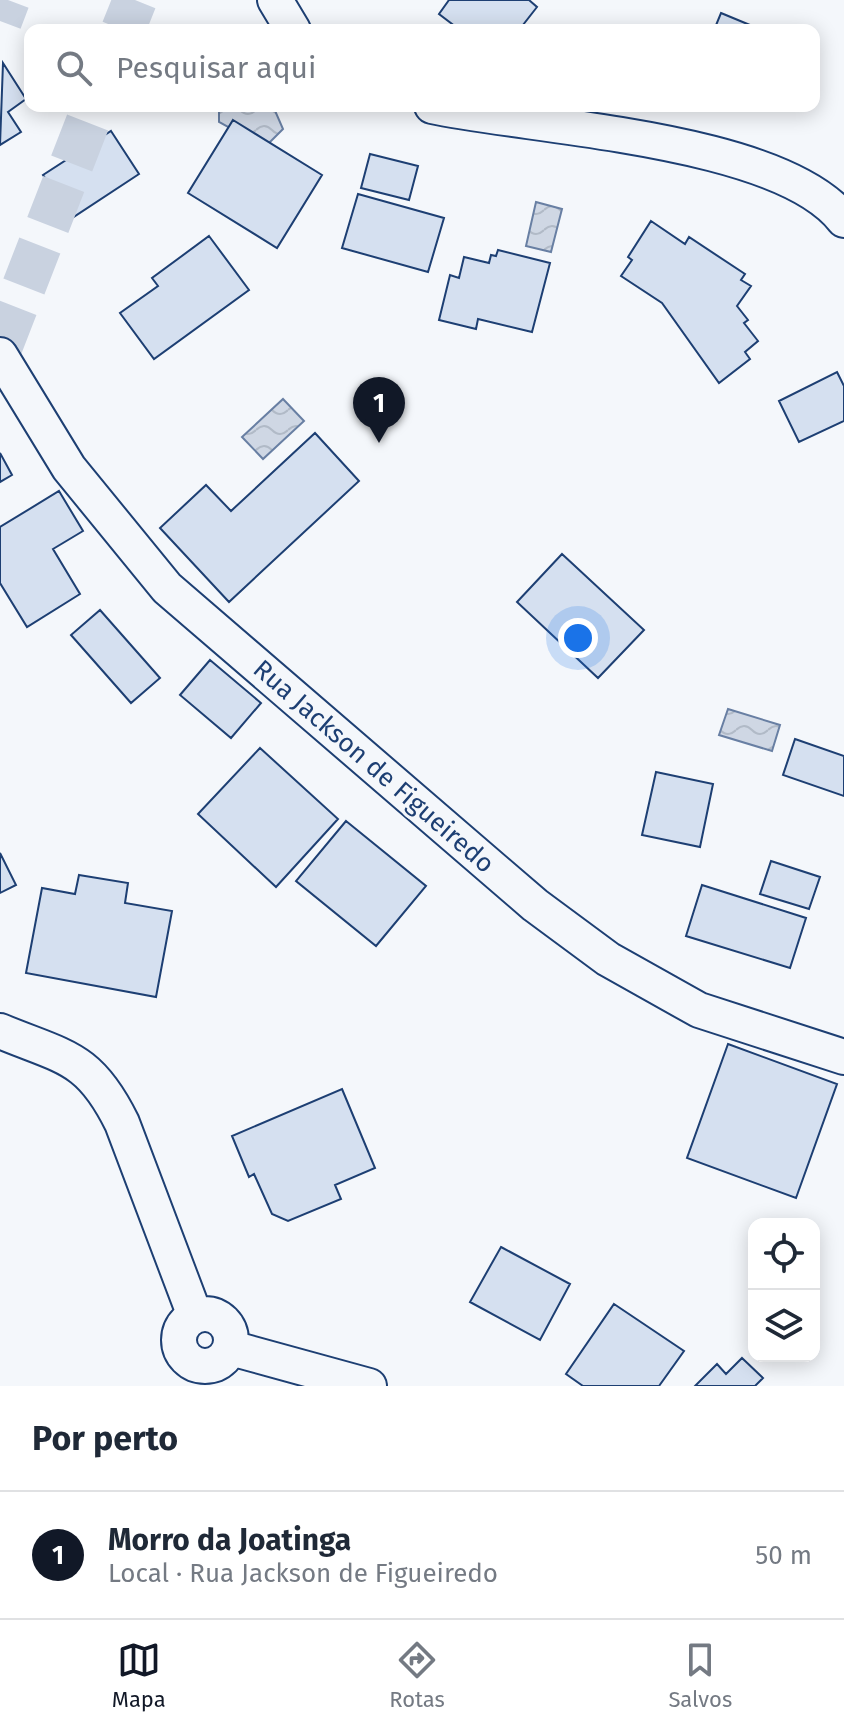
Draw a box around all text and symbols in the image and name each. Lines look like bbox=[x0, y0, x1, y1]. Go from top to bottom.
search box bbox=[24, 24, 820, 112]
icon: search bbox=[52, 46, 96, 90]
text: Pesquisar aqui bbox=[116, 50, 317, 86]
pin: 1 bbox=[353, 377, 405, 443]
your location bbox=[558, 618, 598, 658]
street label: Rua Jackson de Figueiredo bbox=[247, 653, 500, 879]
map controls bbox=[748, 1218, 820, 1362]
button: locate bbox=[748, 1218, 820, 1290]
button: layers bbox=[748, 1290, 820, 1362]
text: Por perto bbox=[32, 1418, 178, 1459]
text: Morro da Joatinga bbox=[108, 1522, 351, 1558]
text: 1 bbox=[52, 1540, 64, 1571]
text: 50 m bbox=[755, 1540, 812, 1571]
text: Local · Rua Jackson de Figueiredo bbox=[108, 1558, 498, 1589]
tab: Mapa bbox=[112, 1638, 166, 1713]
tab: Rotas bbox=[389, 1638, 445, 1713]
tab: Salvos bbox=[668, 1638, 732, 1713]

